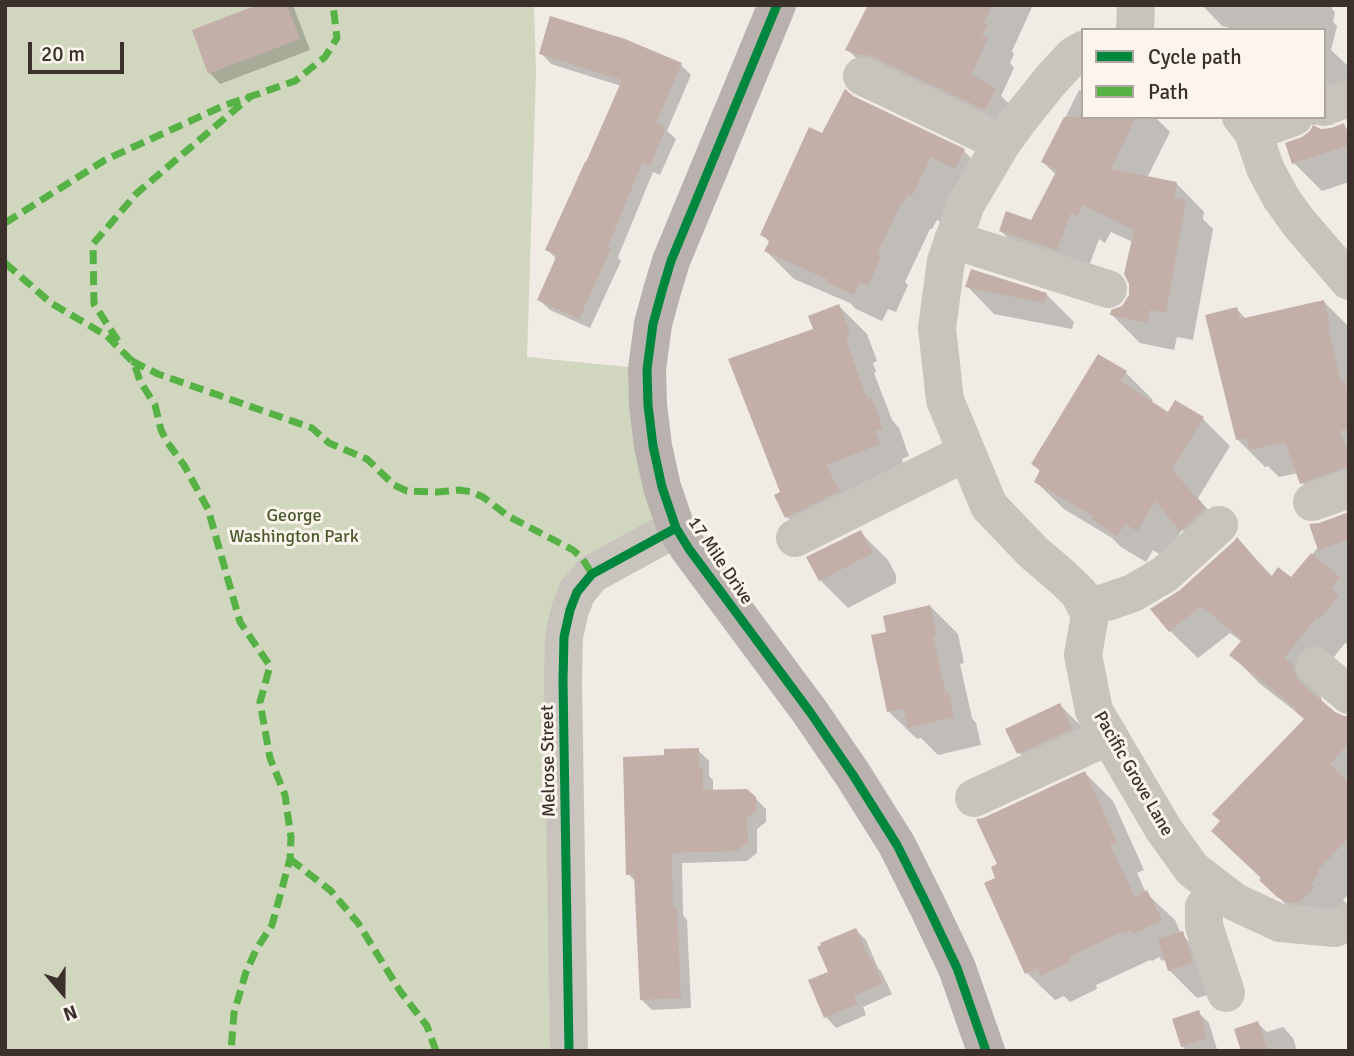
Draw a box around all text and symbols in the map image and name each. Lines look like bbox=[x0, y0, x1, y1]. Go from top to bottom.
scale bar bbox=[32, 28, 128, 72]
legend bbox=[1081, 28, 1326, 119]
text: 20 m bbox=[41, 41, 85, 67]
text: Cycle path bbox=[1148, 44, 1242, 70]
text: Path bbox=[1148, 79, 1189, 105]
park label: George Washington Park bbox=[229, 505, 359, 548]
street label: 17 Mile Drive bbox=[683, 513, 757, 609]
street label: Melrose Street bbox=[537, 705, 561, 817]
street label: Pacific Grove Lane bbox=[1089, 708, 1177, 840]
north arrow bbox=[28, 958, 98, 1028]
text: N bbox=[60, 999, 80, 1026]

